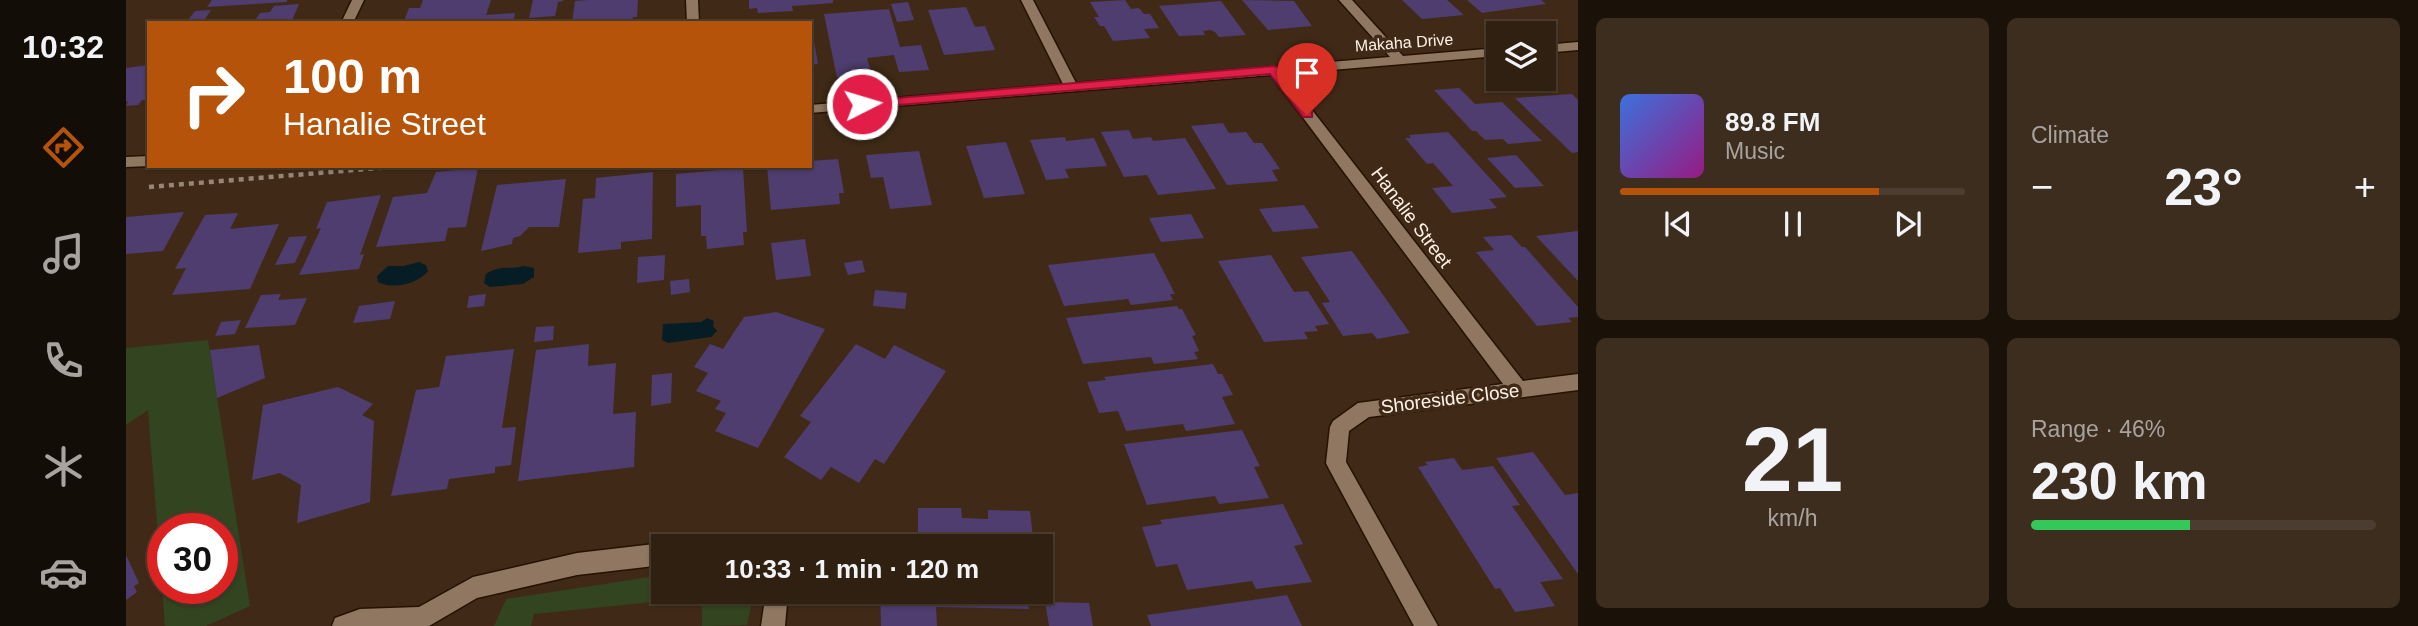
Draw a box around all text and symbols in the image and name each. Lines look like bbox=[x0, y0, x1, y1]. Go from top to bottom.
map controls bbox=[1486, 21, 1556, 91]
button: layers bbox=[1486, 21, 1556, 91]
text: 10:32 bbox=[22, 29, 104, 65]
street label: Makaha Drive bbox=[1354, 31, 1454, 54]
pin bbox=[1277, 43, 1337, 115]
icon: right bbox=[168, 49, 259, 140]
text: 100 m bbox=[283, 49, 422, 103]
icon: arrive bbox=[1288, 54, 1326, 92]
position arrow bbox=[825, 67, 899, 141]
text: Hanalie Street bbox=[283, 106, 486, 142]
text: 89.8 FM bbox=[1725, 107, 1820, 137]
text: Climate bbox=[2031, 122, 2109, 148]
icon: directions bbox=[39, 123, 88, 172]
text: Music bbox=[1725, 138, 1785, 164]
text: 23° bbox=[2164, 158, 2243, 216]
street label: Hanalie Street bbox=[1367, 163, 1457, 272]
text: − bbox=[2031, 166, 2053, 208]
text: + bbox=[2354, 166, 2376, 208]
icon: previous bbox=[1659, 205, 1697, 243]
icon: pause bbox=[1774, 205, 1812, 243]
icon: next bbox=[1889, 205, 1927, 243]
icon: music bbox=[39, 229, 88, 278]
icon: phone bbox=[39, 336, 88, 385]
street label: Shoreside Close bbox=[1380, 380, 1521, 417]
text: 21 bbox=[1742, 409, 1843, 510]
text: Range · 46% bbox=[2031, 416, 2165, 442]
icon: climate bbox=[39, 442, 88, 491]
text: 230 km bbox=[2031, 452, 2207, 510]
text: km/h bbox=[1768, 505, 1817, 531]
speed limit sign: 30 bbox=[147, 513, 238, 604]
icon: car bbox=[39, 548, 88, 597]
text: 10:33 · 1 min · 120 m bbox=[725, 554, 979, 584]

